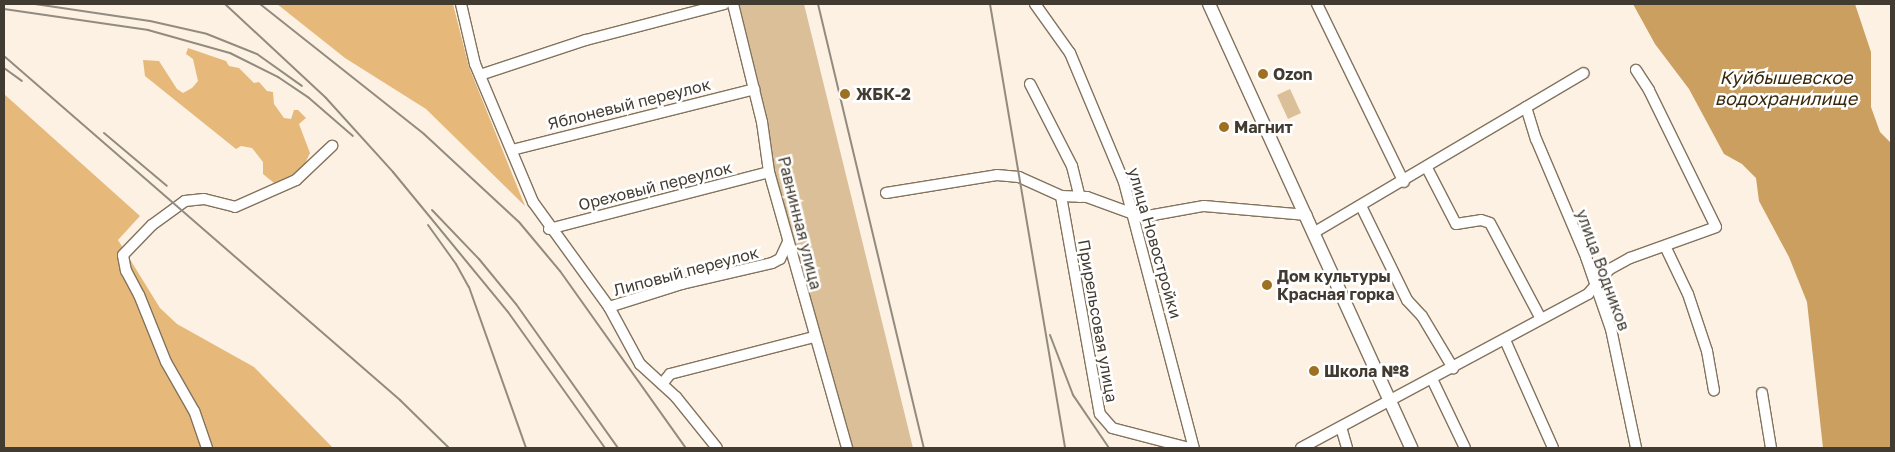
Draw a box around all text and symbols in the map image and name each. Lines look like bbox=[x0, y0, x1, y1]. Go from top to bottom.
place label: Ozon bbox=[1273, 64, 1313, 84]
water label: Куйбышевское водохранилище bbox=[1715, 67, 1857, 110]
marker: Ozon bbox=[1257, 68, 1269, 80]
street label: Яблоневый переулок bbox=[546, 74, 712, 134]
place label: ЖБК-2 bbox=[856, 84, 911, 104]
marker: ЖБК-2 bbox=[838, 87, 852, 101]
place label: Магнит bbox=[1234, 117, 1293, 137]
marker: Магнит bbox=[1218, 121, 1230, 133]
street label: Равнинная улица bbox=[774, 154, 826, 292]
street label: Ореховый переулок bbox=[576, 158, 734, 214]
street label: улица Новостройки bbox=[1124, 165, 1186, 321]
street label: улица Водников bbox=[1572, 207, 1634, 333]
street label: Прирельсовая улица bbox=[1074, 238, 1122, 404]
street label: Липовый переулок bbox=[611, 242, 761, 300]
place label: Дом культуры Красная горка bbox=[1277, 266, 1395, 304]
marker: Дом культуры Красная горка bbox=[1261, 279, 1273, 291]
place label: Школа №8 bbox=[1324, 361, 1409, 381]
marker: Школа №8 bbox=[1308, 365, 1320, 377]

